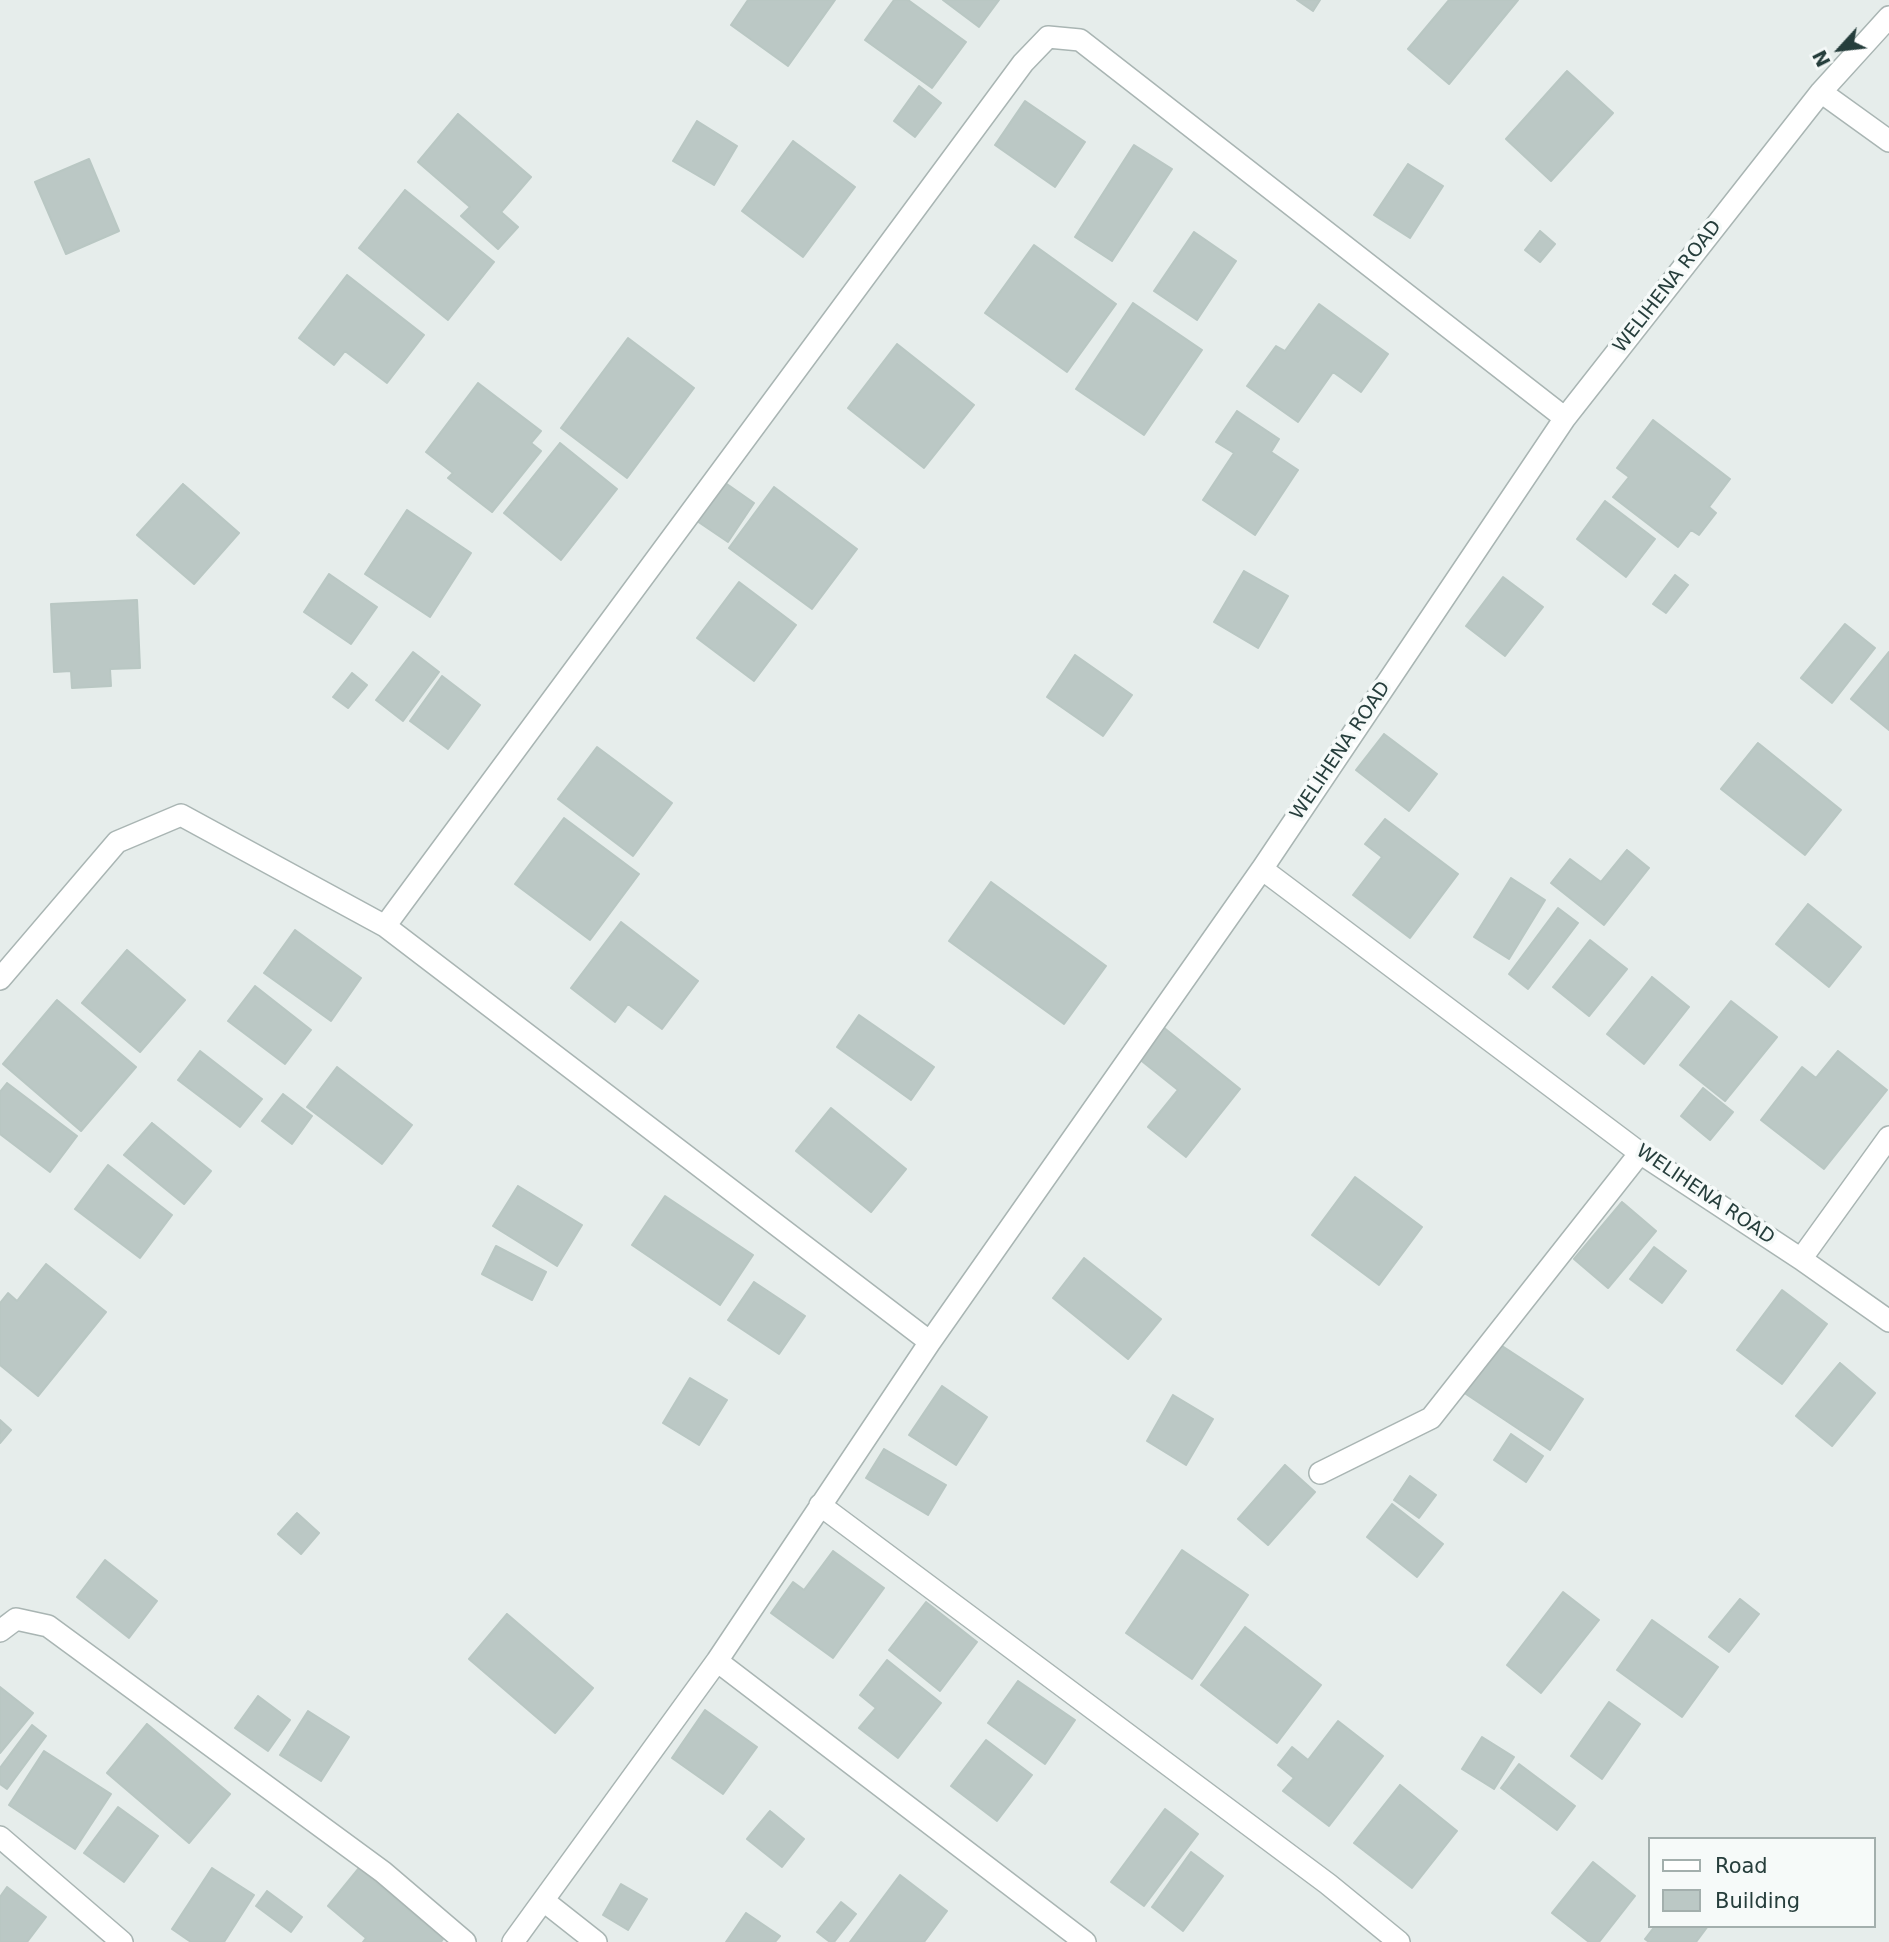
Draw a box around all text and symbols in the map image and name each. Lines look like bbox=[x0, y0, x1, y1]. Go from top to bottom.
north arrow bbox=[1805, 14, 1875, 84]
text: N bbox=[1808, 46, 1835, 71]
street label: WELIHENA ROAD bbox=[1609, 216, 1727, 358]
street label: WELIHENA ROAD bbox=[1286, 677, 1396, 825]
street label: WELIHENA ROAD bbox=[1631, 1140, 1779, 1250]
legend bbox=[1647, 1837, 1875, 1928]
text: Road bbox=[1715, 1854, 1768, 1878]
text: Building bbox=[1715, 1889, 1800, 1913]

